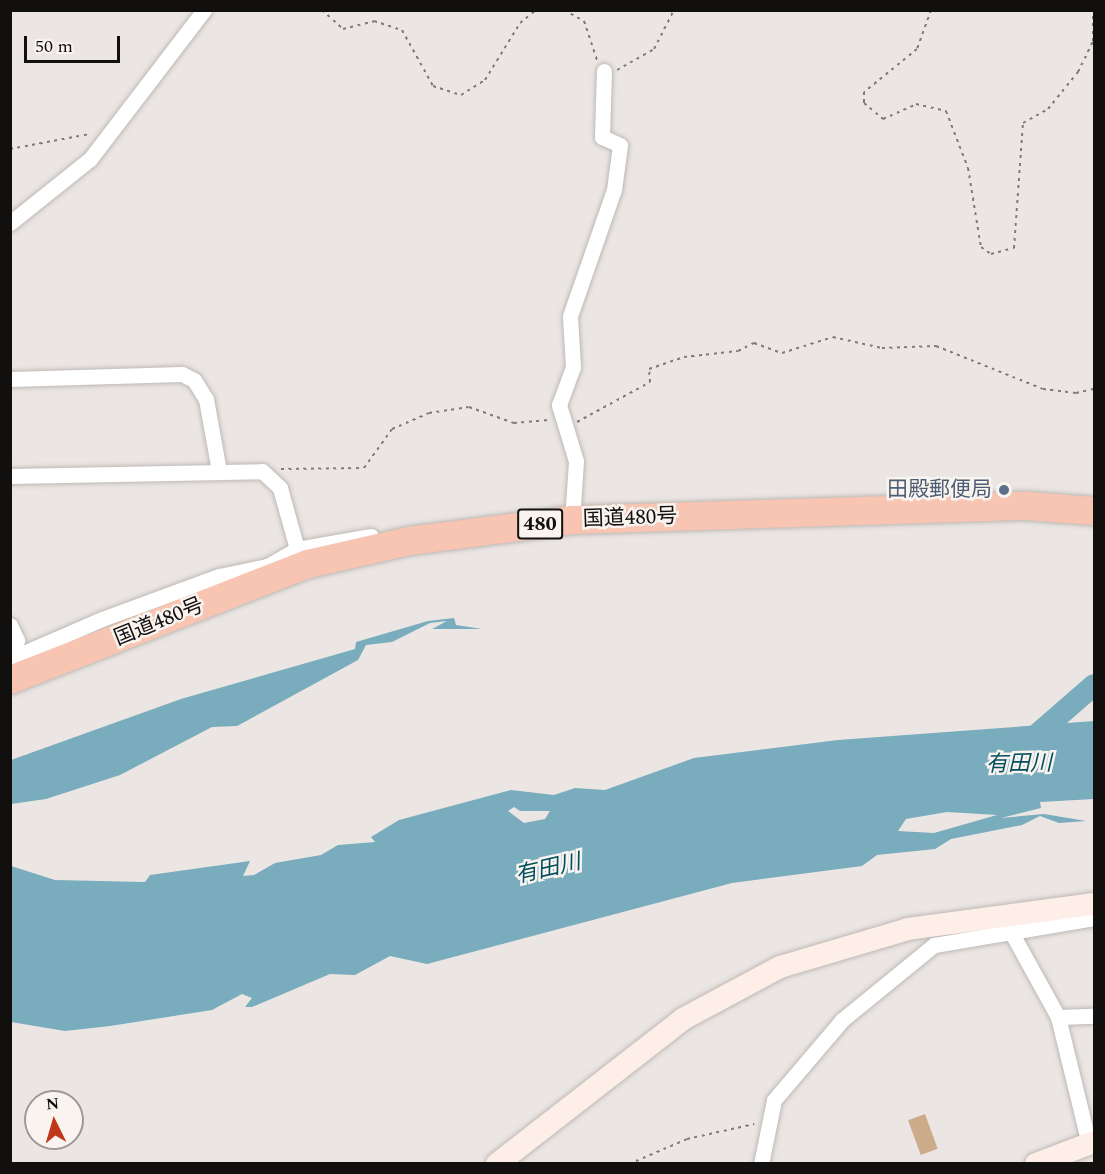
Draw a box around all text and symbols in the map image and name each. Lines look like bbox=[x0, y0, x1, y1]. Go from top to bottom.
scale bar bbox=[27, 24, 123, 62]
text: 50 m bbox=[35, 33, 73, 60]
place label: 田殿郵便局 bbox=[887, 477, 992, 503]
marker: 田殿郵便局 bbox=[997, 483, 1011, 497]
street label: 国道480号 bbox=[582, 504, 678, 532]
road number: 480 bbox=[516, 507, 564, 541]
street label: 国道480号 bbox=[110, 593, 208, 651]
water label: 有田川 bbox=[986, 750, 1052, 778]
water label: 有田川 bbox=[513, 849, 583, 889]
north arrow bbox=[24, 1090, 84, 1150]
text: N bbox=[45, 1092, 60, 1117]

